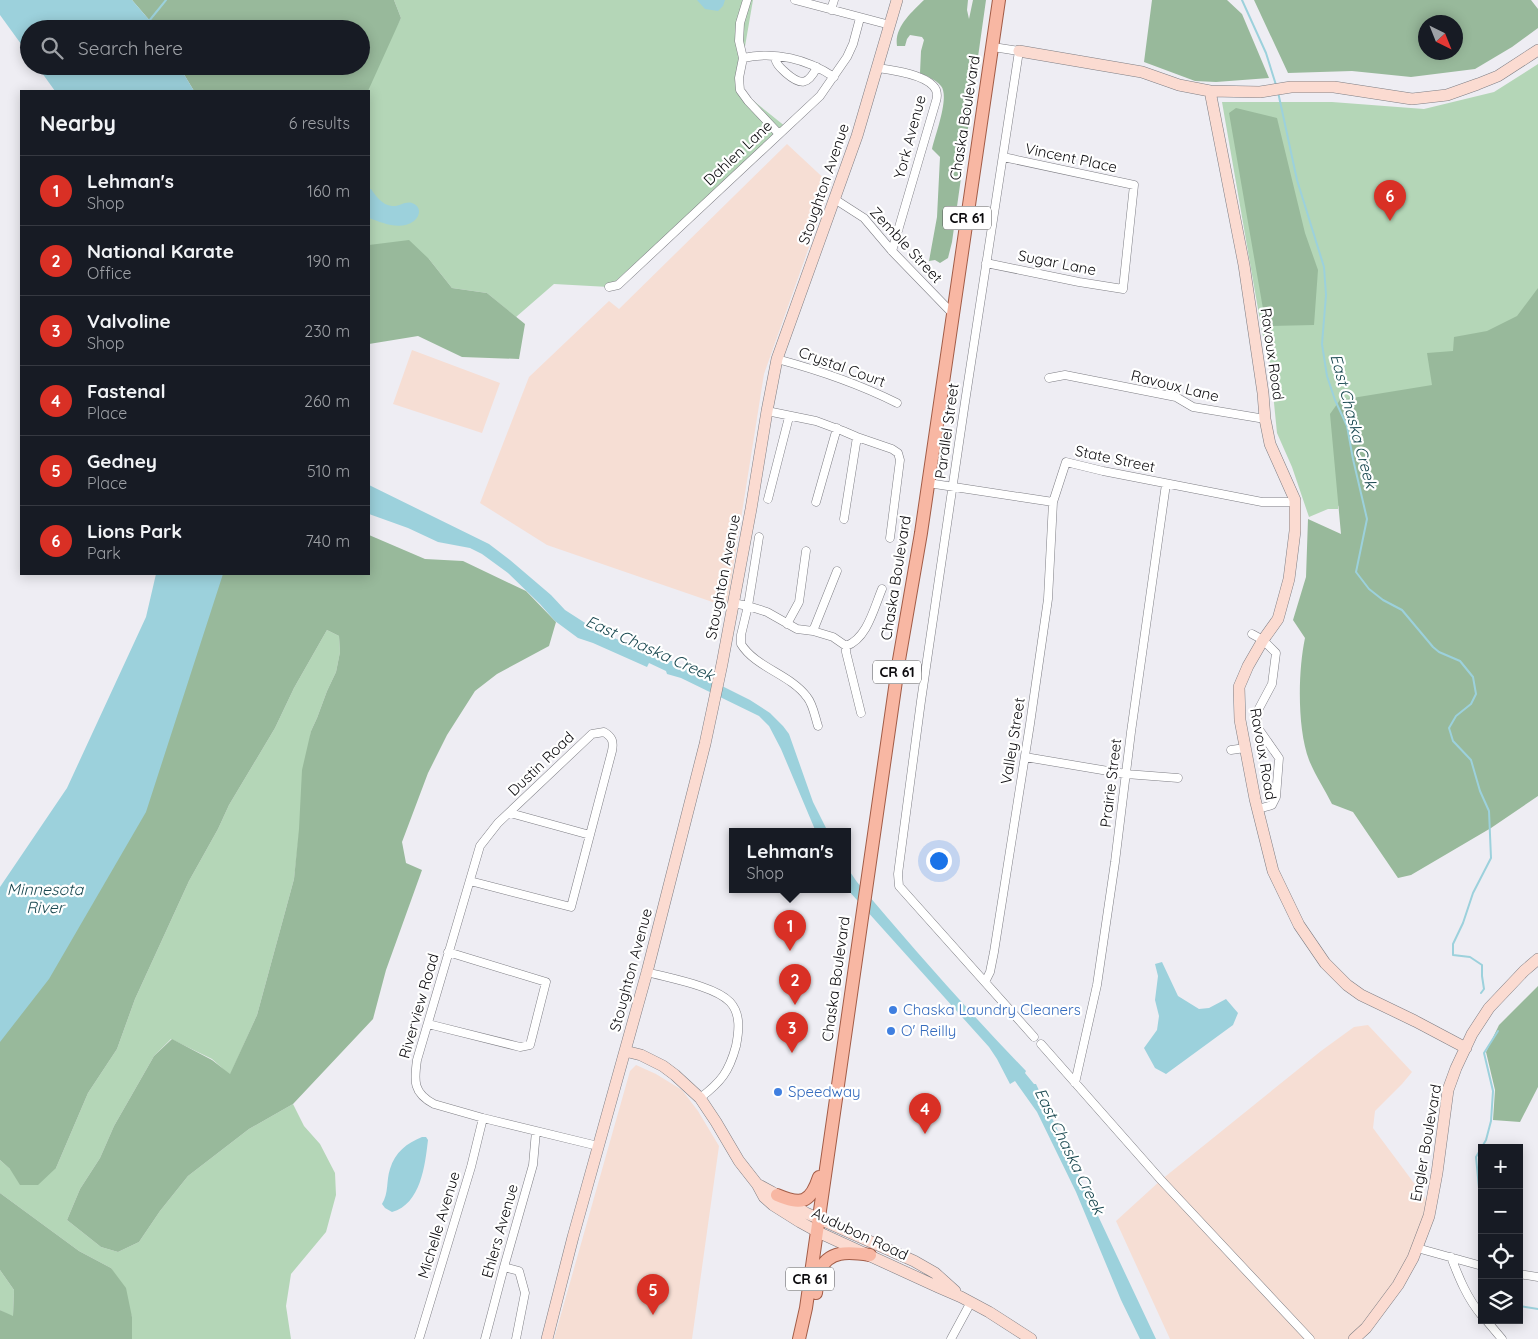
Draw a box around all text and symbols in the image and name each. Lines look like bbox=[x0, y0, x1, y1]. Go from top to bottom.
north arrow bbox=[1418, 15, 1463, 60]
search box bbox=[20, 20, 370, 75]
icon: search bbox=[38, 34, 66, 62]
text: Search here bbox=[78, 36, 183, 60]
street label: Chaska Boulevard bbox=[945, 54, 984, 182]
street label: York Avenue bbox=[889, 93, 930, 181]
text: Nearby bbox=[40, 110, 116, 136]
text: 6 results bbox=[289, 113, 350, 133]
street label: Dahlen Lane bbox=[699, 116, 776, 189]
street label: Stoughton Avenue bbox=[794, 121, 853, 247]
street label: Vincent Place bbox=[1023, 138, 1119, 177]
text: Lehman's bbox=[87, 169, 174, 193]
pin: 6 bbox=[1374, 180, 1406, 221]
text: 1 bbox=[53, 181, 59, 201]
text: 160 m bbox=[307, 181, 350, 201]
text: Shop bbox=[87, 193, 124, 213]
street label: Zemble Street bbox=[866, 202, 947, 287]
road number: CR 61 bbox=[943, 207, 991, 230]
text: National Karate bbox=[87, 239, 234, 263]
street label: Sugar Lane bbox=[1016, 246, 1098, 279]
text: 2 bbox=[51, 251, 61, 271]
text: 190 m bbox=[307, 251, 350, 271]
text: Office bbox=[87, 263, 132, 283]
street label: Ravoux Road bbox=[1257, 307, 1288, 401]
text: Valvoline bbox=[87, 309, 171, 333]
text: 3 bbox=[52, 321, 60, 341]
text: 230 m bbox=[304, 321, 350, 341]
text: Shop bbox=[87, 333, 124, 353]
street label: Crystal Court bbox=[796, 342, 888, 391]
water label: East Chaska Creek bbox=[1326, 352, 1382, 492]
street label: Ravoux Lane bbox=[1129, 365, 1221, 406]
text: Fastenal bbox=[87, 379, 166, 403]
street label: Parallel Street bbox=[930, 382, 963, 480]
text: 4 bbox=[51, 391, 61, 411]
text: 260 m bbox=[304, 391, 350, 411]
text: Place bbox=[87, 403, 127, 423]
street label: State Street bbox=[1073, 441, 1157, 476]
text: Gedney bbox=[87, 449, 157, 473]
text: 5 bbox=[51, 461, 61, 481]
text: 510 m bbox=[307, 461, 350, 481]
text: Place bbox=[87, 473, 127, 493]
street label: Stoughton Avenue bbox=[701, 513, 744, 641]
street label: Chaska Boulevard bbox=[876, 514, 915, 642]
text: Lions Park bbox=[87, 519, 182, 543]
text: 6 bbox=[52, 531, 60, 551]
text: 740 m bbox=[306, 531, 350, 551]
text: Park bbox=[87, 543, 121, 563]
water label: East Chaska Creek bbox=[583, 611, 719, 686]
road number: CR 61 bbox=[873, 660, 921, 684]
street label: Valley Street bbox=[996, 696, 1029, 786]
street label: Ravoux Road bbox=[1246, 706, 1281, 801]
street label: Dustin Road bbox=[504, 727, 578, 800]
street label: Prairie Street bbox=[1096, 737, 1125, 828]
popup bbox=[729, 828, 851, 893]
text: Lehman's bbox=[747, 839, 833, 863]
your location bbox=[926, 848, 952, 874]
text: Shop bbox=[747, 863, 784, 883]
water label: Minnesota River bbox=[7, 879, 85, 917]
street label: Stoughton Avenue bbox=[605, 906, 656, 1034]
pin: 1 bbox=[774, 910, 806, 951]
street label: Chaska Boulevard bbox=[817, 915, 854, 1043]
street label: Riverview Road bbox=[394, 951, 443, 1061]
pin: 2 bbox=[779, 964, 811, 1005]
place label: Chaska Laundry Cleaners bbox=[903, 1000, 1081, 1019]
marker: Chaska Laundry Cleaners bbox=[887, 1004, 899, 1016]
pin: 3 bbox=[776, 1012, 808, 1053]
place label: O' Reilly bbox=[901, 1021, 956, 1040]
marker: O' Reilly bbox=[885, 1025, 897, 1037]
place label: Speedway bbox=[788, 1082, 861, 1101]
street label: Engler Boulevard bbox=[1406, 1083, 1445, 1203]
water label: East Chaska Creek bbox=[1031, 1084, 1110, 1219]
marker: Speedway bbox=[772, 1086, 784, 1098]
pin: 4 bbox=[909, 1093, 941, 1134]
map controls bbox=[1478, 1144, 1523, 1324]
button: + bbox=[1478, 1144, 1523, 1189]
street label: Michelle Avenue bbox=[413, 1169, 464, 1281]
street label: Ehlers Avenue bbox=[477, 1182, 522, 1280]
button: − bbox=[1478, 1189, 1523, 1234]
street label: Audubon Road bbox=[809, 1203, 911, 1264]
button: locate bbox=[1478, 1234, 1523, 1279]
road number: CR 61 bbox=[786, 1268, 834, 1290]
pin: 5 bbox=[637, 1274, 669, 1315]
button: layers bbox=[1478, 1279, 1523, 1324]

